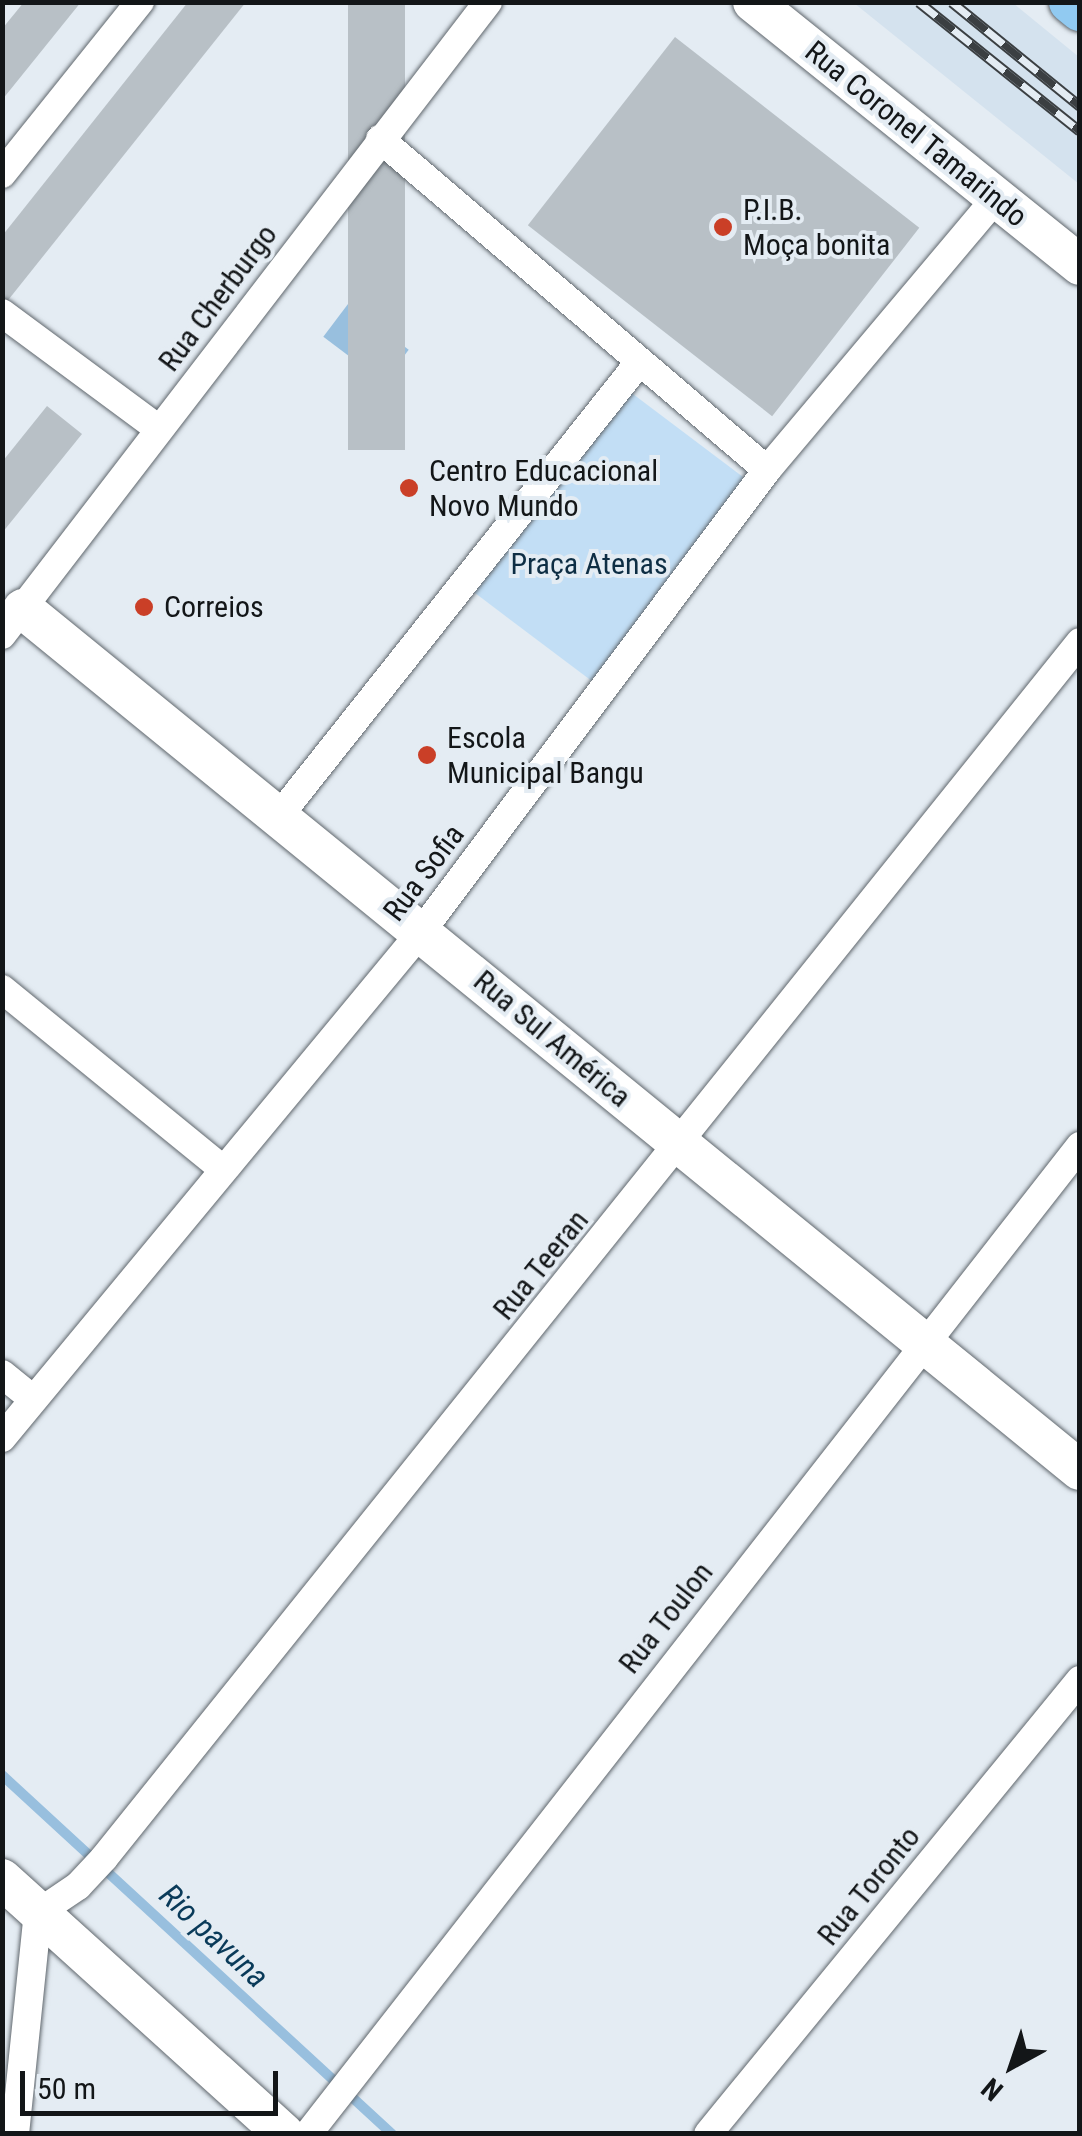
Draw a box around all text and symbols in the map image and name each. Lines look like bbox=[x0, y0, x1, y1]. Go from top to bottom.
street label: Rua Coronel Tamarindo bbox=[798, 33, 1034, 235]
place label: P.I.B. Moça bonita bbox=[743, 192, 890, 262]
marker: P.I.B. Moça bonita bbox=[712, 216, 734, 238]
street label: Rua Cherburgo bbox=[151, 218, 285, 378]
place label: Centro Educacional Novo Mundo bbox=[429, 453, 658, 524]
marker: Centro Educacional Novo Mundo bbox=[398, 477, 420, 499]
park label: Praça Atenas bbox=[510, 546, 668, 582]
place label: Correios bbox=[164, 589, 264, 625]
marker: Correios bbox=[133, 596, 155, 618]
place label: Escola Municipal Bangu bbox=[447, 720, 644, 790]
marker: Escola Municipal Bangu bbox=[416, 744, 438, 766]
street label: Rua Sofia bbox=[376, 818, 472, 928]
street label: Rua Sul América bbox=[466, 963, 638, 1115]
street label: Rua Teeran bbox=[486, 1203, 596, 1327]
street label: Rua Toulon bbox=[611, 1555, 721, 1681]
street label: Rua Toronto bbox=[810, 1819, 928, 1953]
water label: Rio pavuna bbox=[152, 1876, 276, 1996]
north arrow bbox=[962, 2016, 1062, 2116]
scale bar bbox=[25, 2051, 282, 2113]
text: 50 m bbox=[37, 2071, 96, 2106]
text: N bbox=[975, 2071, 1010, 2108]

